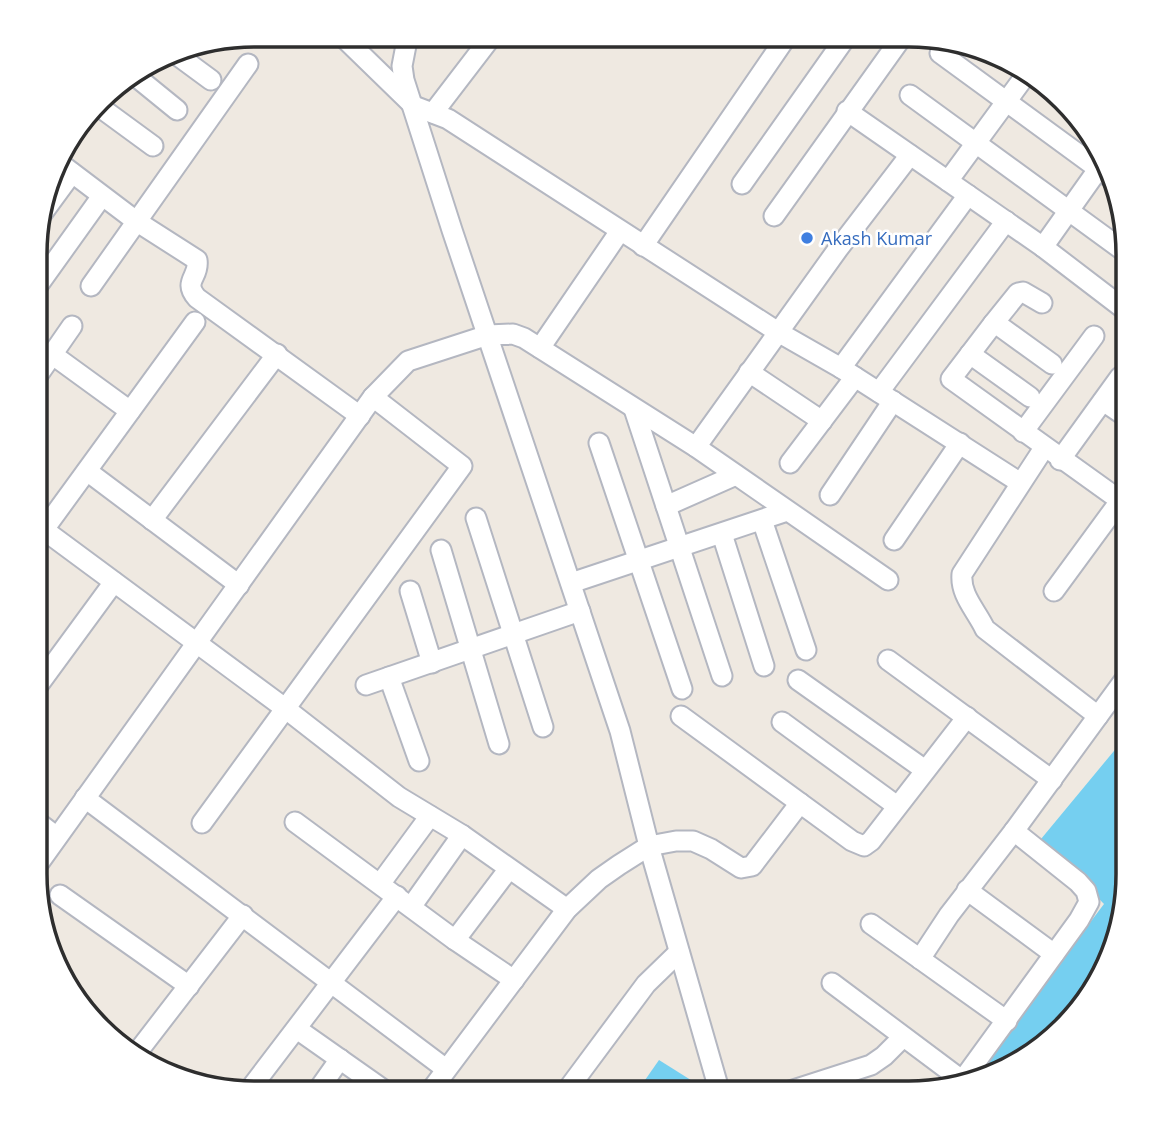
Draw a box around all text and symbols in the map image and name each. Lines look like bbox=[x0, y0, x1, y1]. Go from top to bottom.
place label: Akash Kumar bbox=[821, 226, 933, 250]
marker: Akash Kumar bbox=[799, 230, 815, 246]

